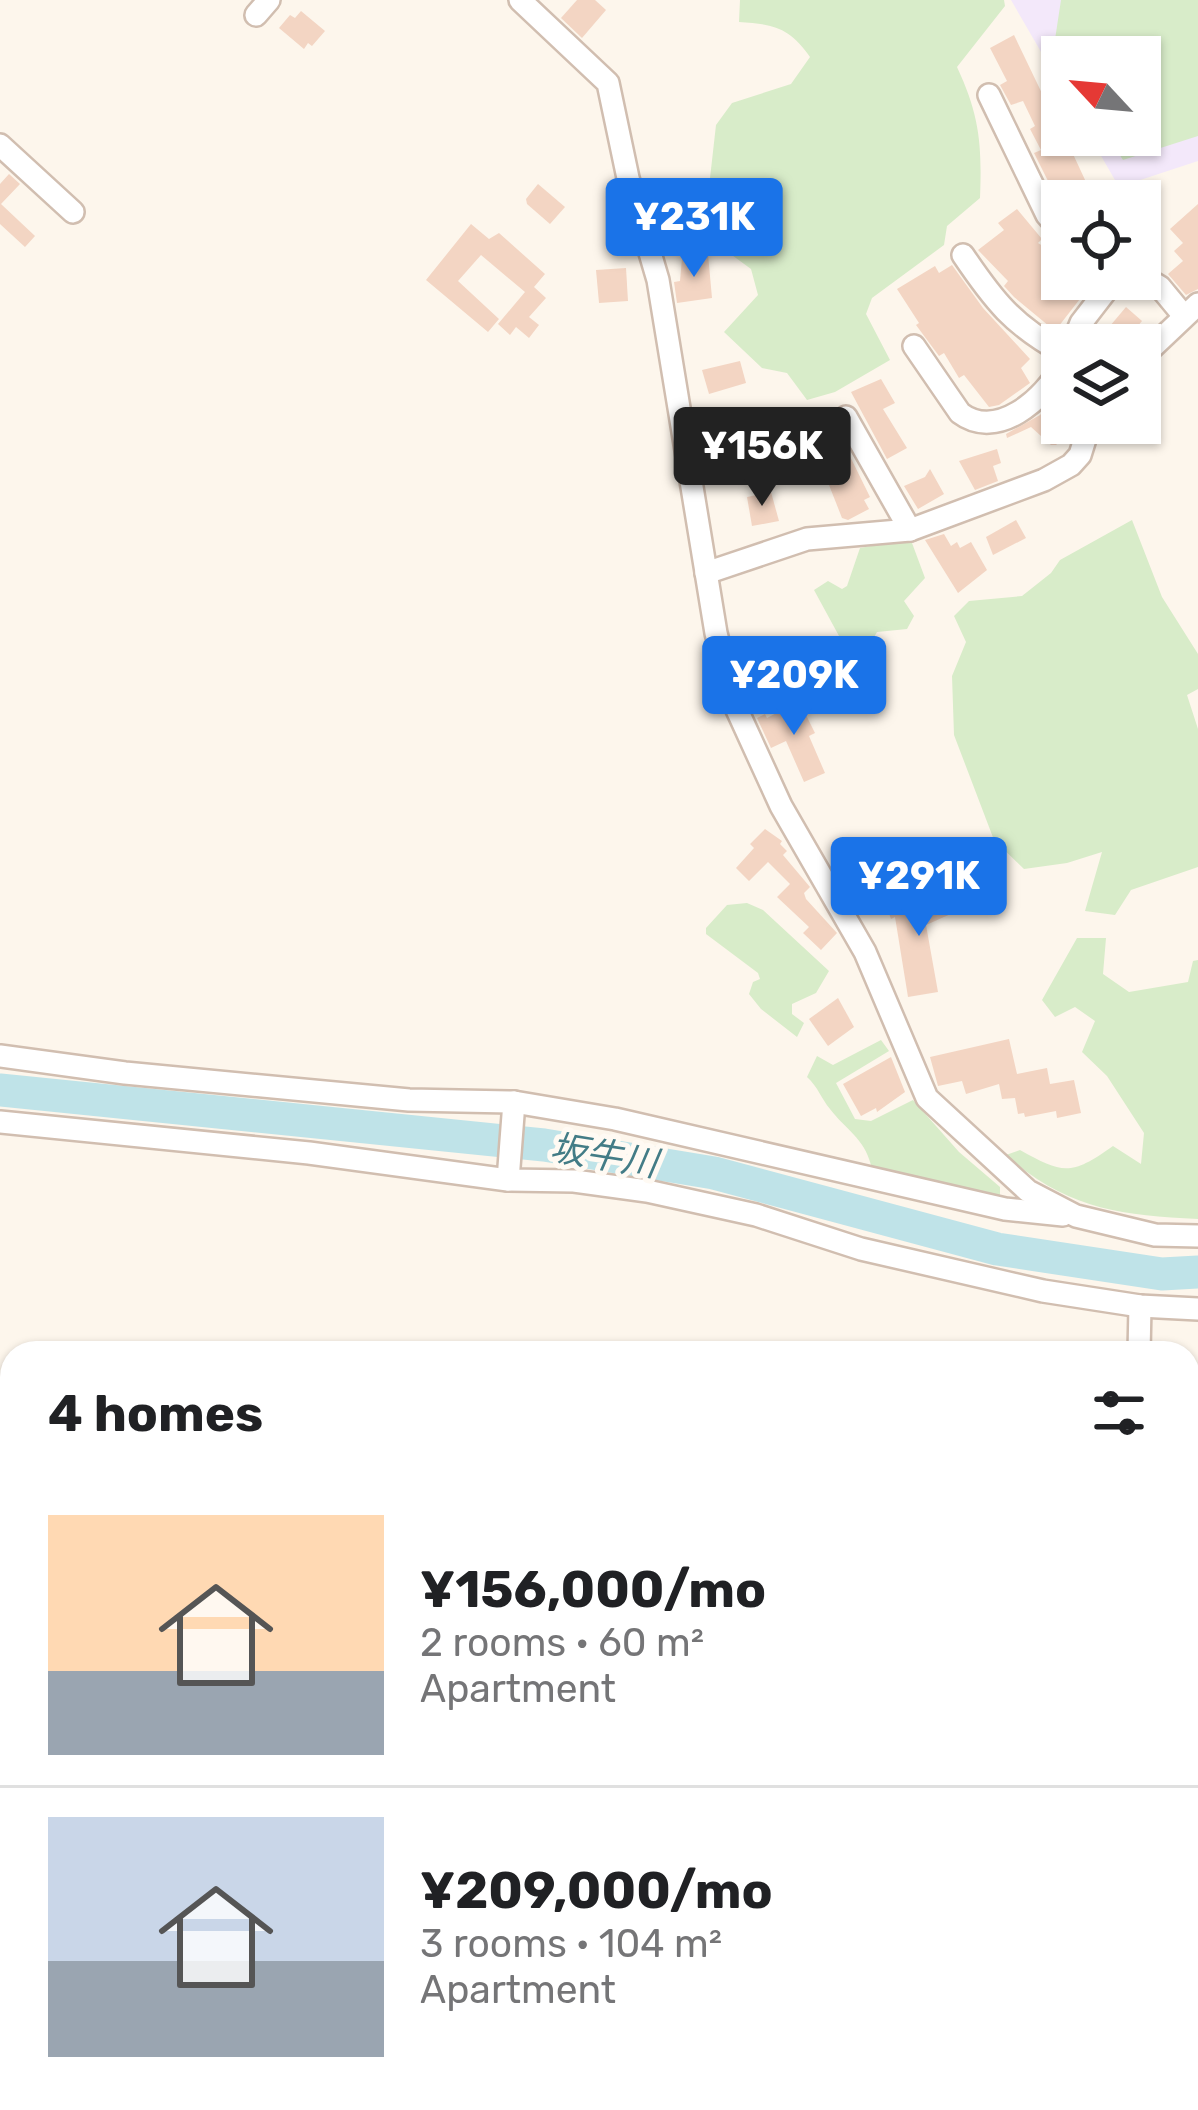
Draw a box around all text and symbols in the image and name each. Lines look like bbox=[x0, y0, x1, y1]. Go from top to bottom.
north arrow bbox=[1041, 36, 1161, 156]
map controls bbox=[1041, 36, 1161, 444]
pin: ¥231K bbox=[610, 178, 778, 280]
button: locate bbox=[1041, 180, 1161, 300]
text: ¥231K bbox=[633, 194, 755, 240]
button: layers bbox=[1041, 324, 1161, 444]
pin: ¥156K bbox=[678, 407, 846, 509]
text: ¥156K bbox=[701, 423, 823, 469]
pin: ¥209K bbox=[710, 636, 878, 738]
text: ¥209K bbox=[729, 652, 859, 698]
pin: ¥291K bbox=[835, 837, 1003, 939]
text: ¥291K bbox=[858, 853, 980, 899]
water label: 坂牛川 bbox=[547, 1126, 665, 1186]
icon: filters bbox=[1086, 1380, 1152, 1446]
text: 4 homes bbox=[48, 1383, 263, 1444]
text: ¥156,000/mo bbox=[420, 1559, 766, 1620]
icon: home bbox=[144, 1563, 288, 1707]
text: 2 rooms · 60 m² bbox=[420, 1620, 704, 1666]
text: Apartment bbox=[420, 1666, 616, 1712]
text: ¥209,000/mo bbox=[420, 1860, 773, 1921]
icon: home bbox=[144, 1865, 288, 2009]
text: 3 rooms · 104 m² bbox=[420, 1921, 722, 1967]
text: Apartment bbox=[420, 1967, 616, 2013]

